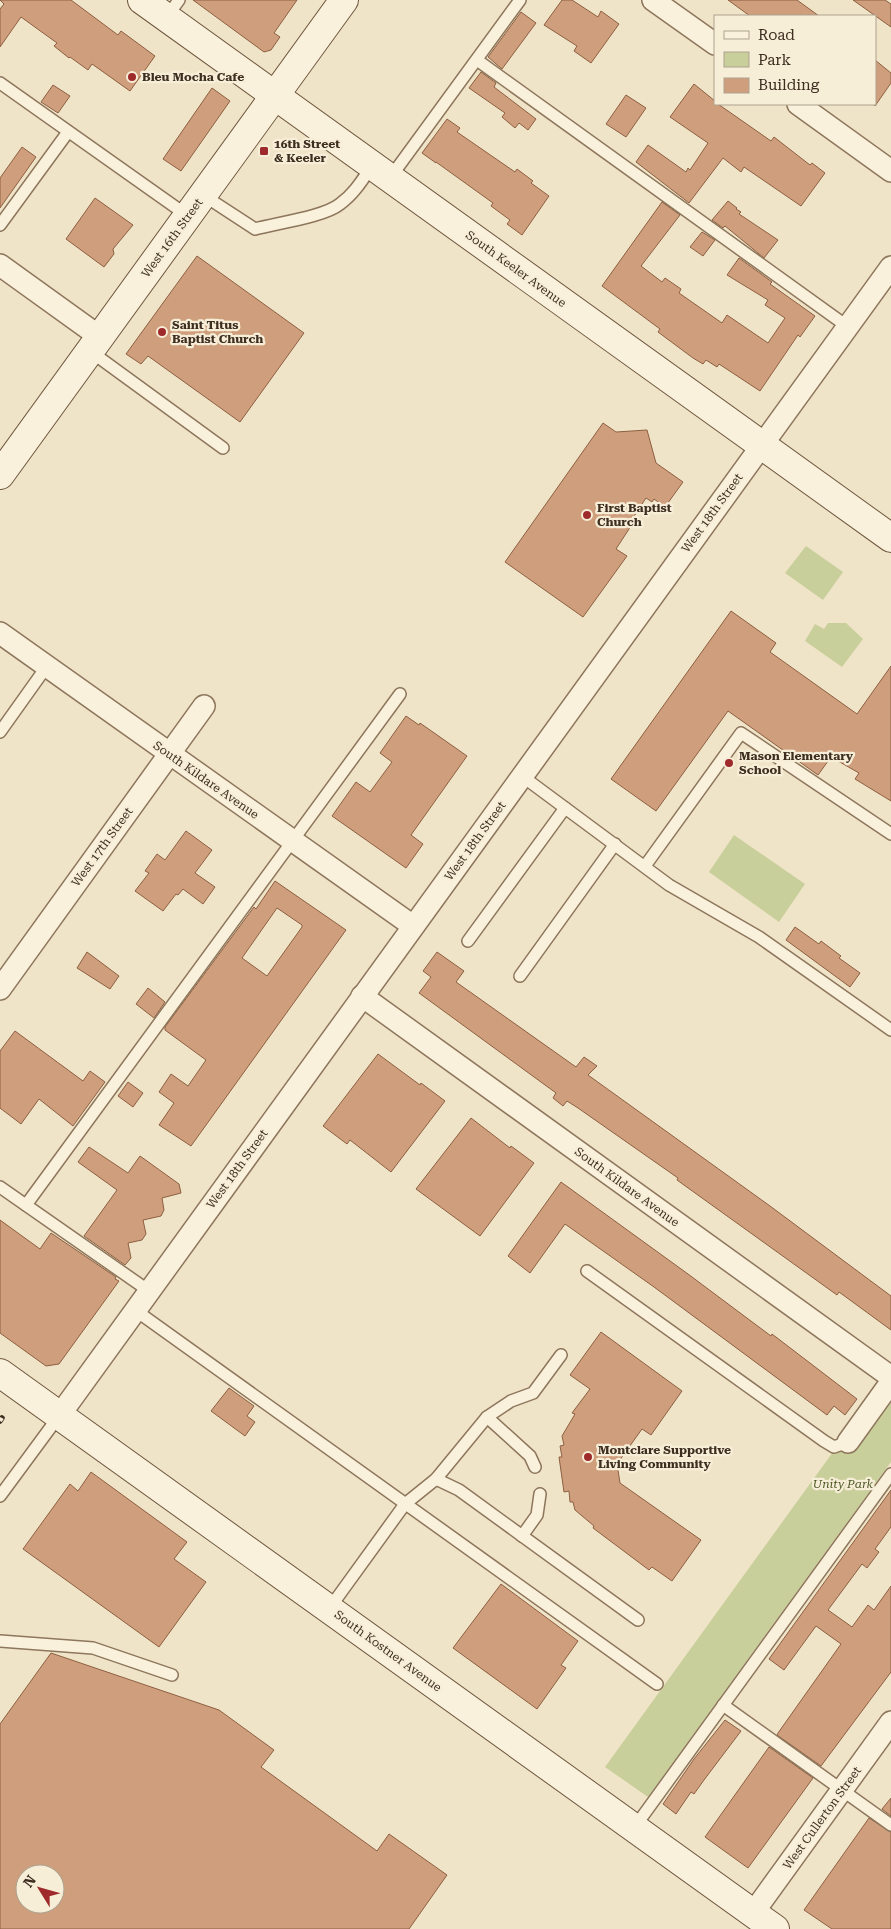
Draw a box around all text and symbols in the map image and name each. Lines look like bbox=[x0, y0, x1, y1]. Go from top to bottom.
legend bbox=[714, 15, 876, 105]
text: Road bbox=[758, 26, 795, 44]
text: Park bbox=[758, 51, 792, 69]
place label: Bleu Mocha Cafe bbox=[142, 70, 244, 84]
marker: Bleu Mocha Cafe bbox=[126, 71, 138, 83]
text: Building bbox=[758, 76, 820, 94]
place label: 16th Street & Keeler bbox=[274, 137, 340, 165]
marker: 16th Street & Keeler bbox=[258, 145, 270, 157]
street label: West 16th Street bbox=[139, 195, 206, 280]
street label: South Keeler Avenue bbox=[463, 228, 569, 310]
place label: Saint Titus Baptist Church bbox=[172, 318, 263, 346]
marker: Saint Titus Baptist Church bbox=[156, 326, 168, 338]
street label: West 18th Street bbox=[679, 470, 746, 555]
place label: First Baptist Church bbox=[597, 501, 672, 529]
marker: First Baptist Church bbox=[581, 509, 593, 521]
street label: South Kildare Avenue bbox=[150, 738, 262, 822]
place label: Mason Elementary School bbox=[739, 749, 854, 777]
marker: Mason Elementary School bbox=[723, 757, 735, 769]
street label: West 18th Street bbox=[442, 798, 509, 883]
street label: West 17th Street bbox=[69, 804, 136, 889]
street label: West 18th Street bbox=[204, 1126, 271, 1211]
street label: South Kildare Avenue bbox=[572, 1144, 682, 1230]
place label: Montclare Supportive Living Community bbox=[598, 1443, 731, 1471]
marker: Montclare Supportive Living Community bbox=[582, 1451, 594, 1463]
park label: Unity Park bbox=[813, 1477, 874, 1491]
street label: South Kostner Avenue bbox=[332, 1607, 445, 1695]
street label: West Cullerton Street bbox=[780, 1763, 864, 1872]
north arrow bbox=[15, 1864, 65, 1914]
text: N bbox=[20, 1872, 39, 1890]

